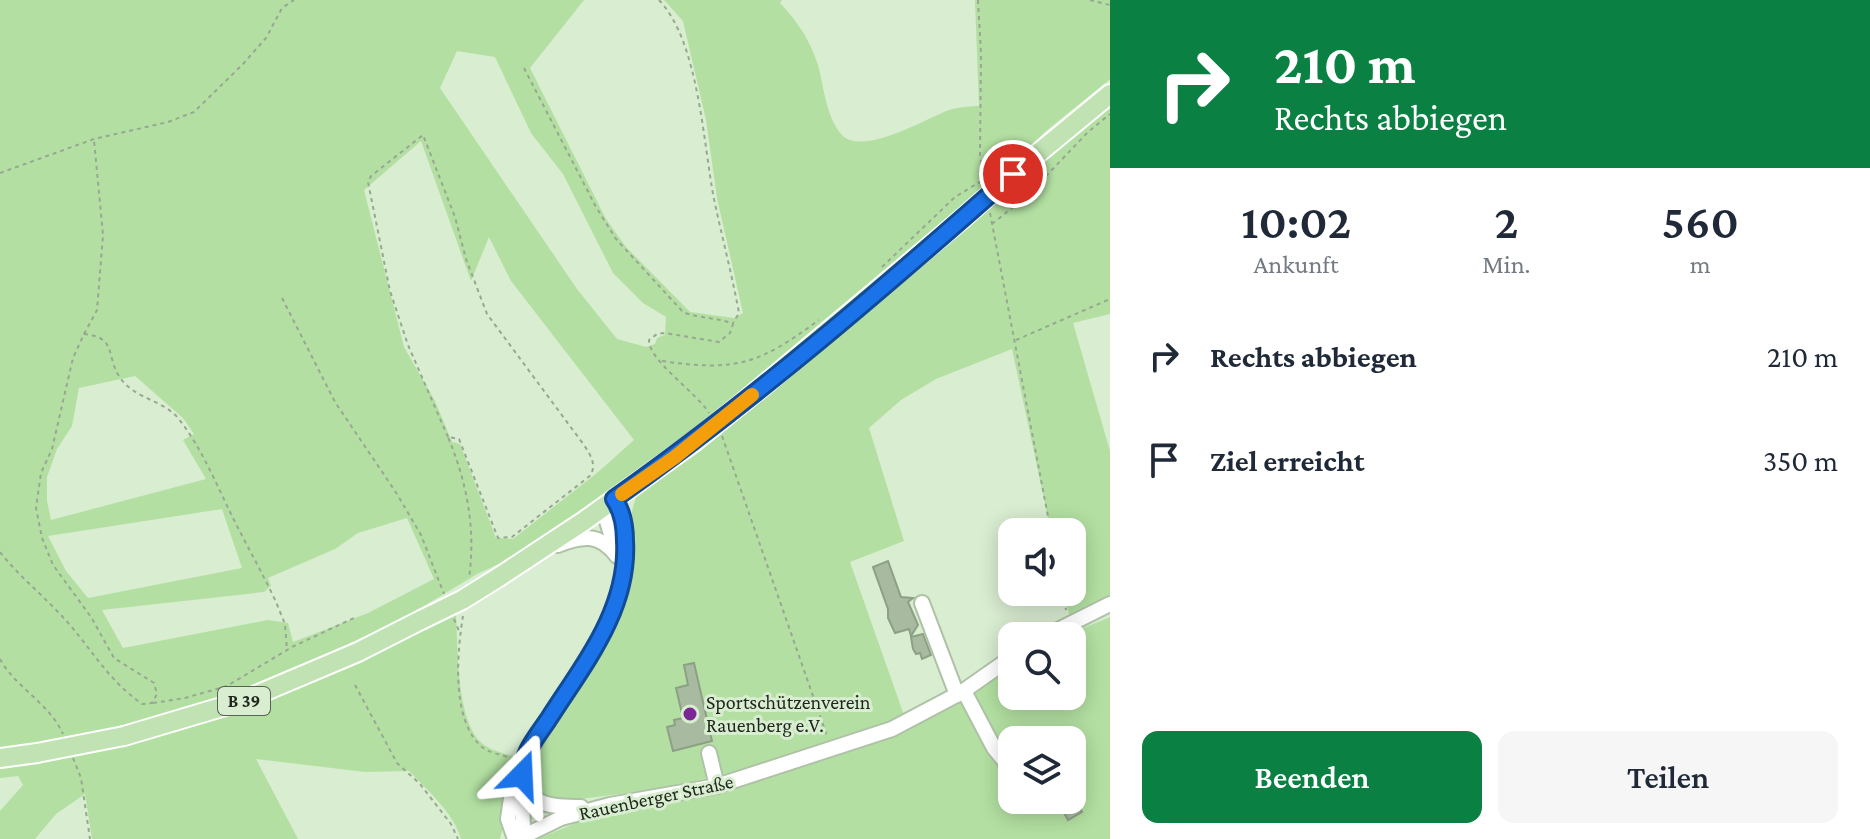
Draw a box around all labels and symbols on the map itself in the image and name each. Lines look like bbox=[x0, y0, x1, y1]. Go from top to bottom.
pin bbox=[979, 140, 1047, 208]
road number: B 39 bbox=[218, 687, 270, 715]
place label: Sportschützenverein Rauenberg e.V. bbox=[706, 691, 871, 737]
marker: Sportschützenverein Rauenberg e.V. bbox=[681, 705, 699, 723]
position arrow bbox=[480, 733, 564, 817]
street label: Rauenberger Straße bbox=[577, 770, 736, 825]

